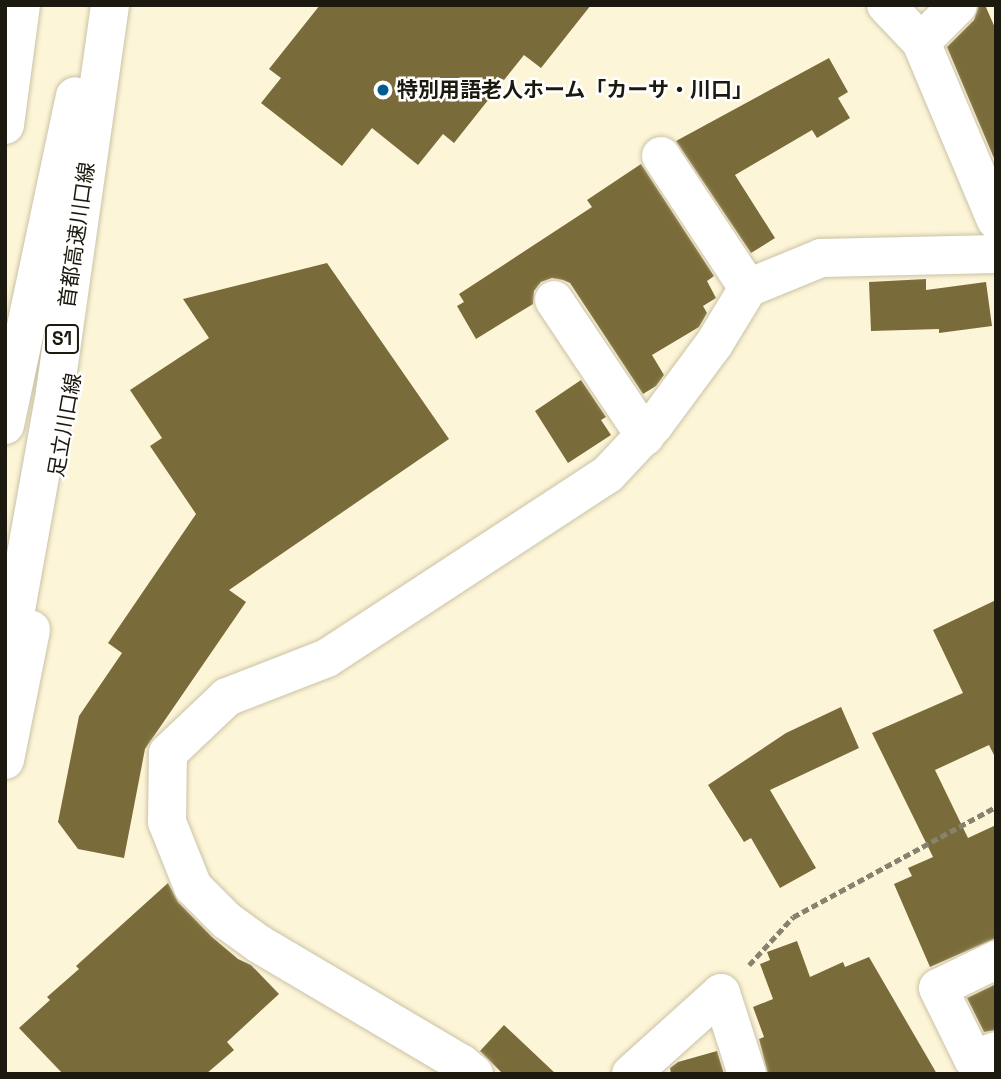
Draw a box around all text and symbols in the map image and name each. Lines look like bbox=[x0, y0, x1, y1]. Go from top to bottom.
place label: 特別用語老人ホーム「カーサ・川口」 bbox=[397, 77, 754, 103]
marker: 特別用語老人ホーム「カーサ・川口」 bbox=[375, 82, 391, 98]
street label: 首都高速川口線 bbox=[54, 160, 100, 310]
road number: S1 bbox=[44, 324, 80, 354]
street label: 足立川口線 bbox=[43, 371, 87, 479]

